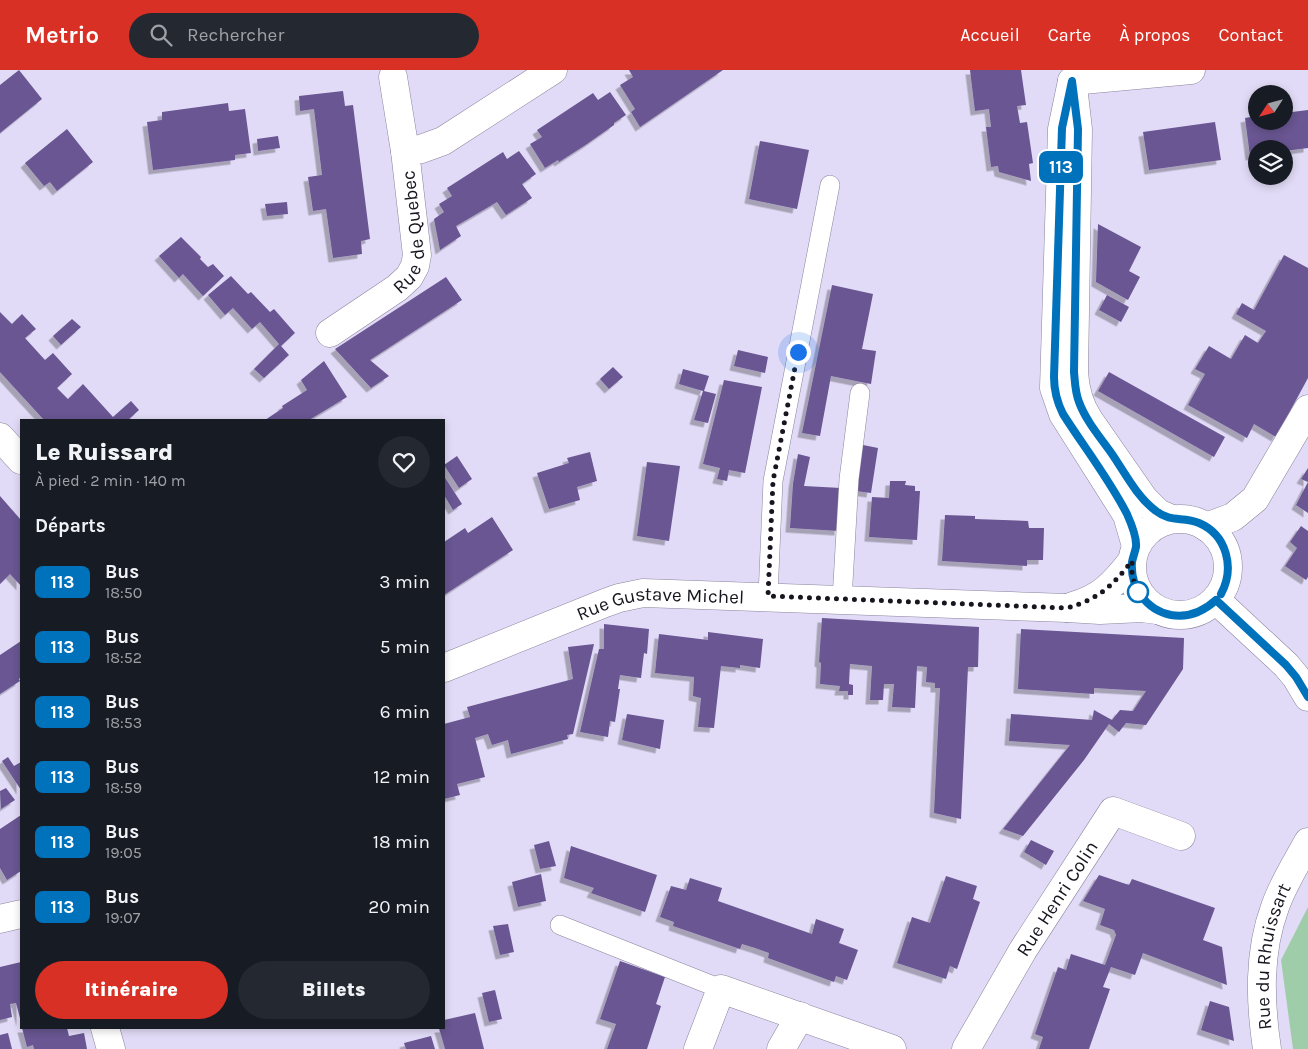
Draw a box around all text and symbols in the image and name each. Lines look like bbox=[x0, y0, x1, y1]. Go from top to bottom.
search box bbox=[129, 13, 479, 58]
text: Metrio bbox=[25, 21, 99, 49]
icon: search bbox=[147, 21, 175, 49]
text: Rechercher bbox=[187, 24, 284, 46]
text: Accueil bbox=[960, 24, 1020, 46]
text: Carte bbox=[1048, 24, 1091, 46]
text: À propos bbox=[1119, 24, 1191, 46]
text: Contact bbox=[1219, 24, 1283, 46]
north arrow bbox=[1248, 85, 1292, 130]
map controls bbox=[1248, 85, 1293, 185]
button: layers bbox=[1248, 140, 1293, 185]
line badge: 113 bbox=[1032, 151, 1090, 183]
text: 113 bbox=[1049, 156, 1073, 178]
street label: Rue de Quebec bbox=[388, 169, 429, 299]
your location bbox=[786, 340, 811, 365]
button: heart bbox=[378, 436, 430, 488]
text: Le Ruissard bbox=[35, 438, 173, 466]
text: À pied · 2 min · 140 m bbox=[35, 471, 186, 490]
text: Départs bbox=[35, 515, 106, 537]
text: Bus bbox=[105, 561, 139, 583]
text: 113 bbox=[50, 571, 75, 593]
text: 3 min bbox=[379, 571, 430, 593]
unlabelled marker bbox=[1127, 581, 1149, 603]
text: 18:50 bbox=[105, 583, 142, 602]
street label: Rue Gustave Michel bbox=[573, 583, 745, 625]
text: Bus bbox=[105, 626, 139, 648]
text: 113 bbox=[50, 636, 75, 658]
text: 5 min bbox=[380, 636, 430, 658]
text: 18:52 bbox=[105, 648, 142, 667]
text: Bus bbox=[105, 691, 139, 713]
text: 113 bbox=[50, 701, 75, 723]
text: 6 min bbox=[380, 701, 430, 723]
text: 18:53 bbox=[105, 713, 142, 732]
text: Bus bbox=[105, 756, 139, 778]
text: 113 bbox=[50, 766, 75, 788]
text: 12 min bbox=[373, 766, 430, 788]
text: 18:59 bbox=[105, 778, 142, 797]
text: Bus bbox=[105, 821, 139, 843]
text: 113 bbox=[50, 831, 75, 853]
text: 18 min bbox=[373, 831, 430, 853]
street label: Rue Henri Colin bbox=[1012, 837, 1103, 960]
text: 19:05 bbox=[105, 843, 142, 862]
street label: Rue du Rhuissart bbox=[1252, 880, 1296, 1031]
text: Bus bbox=[105, 886, 139, 908]
text: 113 bbox=[50, 896, 75, 918]
text: 20 min bbox=[368, 896, 430, 918]
text: 19:07 bbox=[105, 908, 140, 927]
button: Itinéraire bbox=[35, 961, 228, 1019]
button: Billets bbox=[238, 961, 430, 1019]

